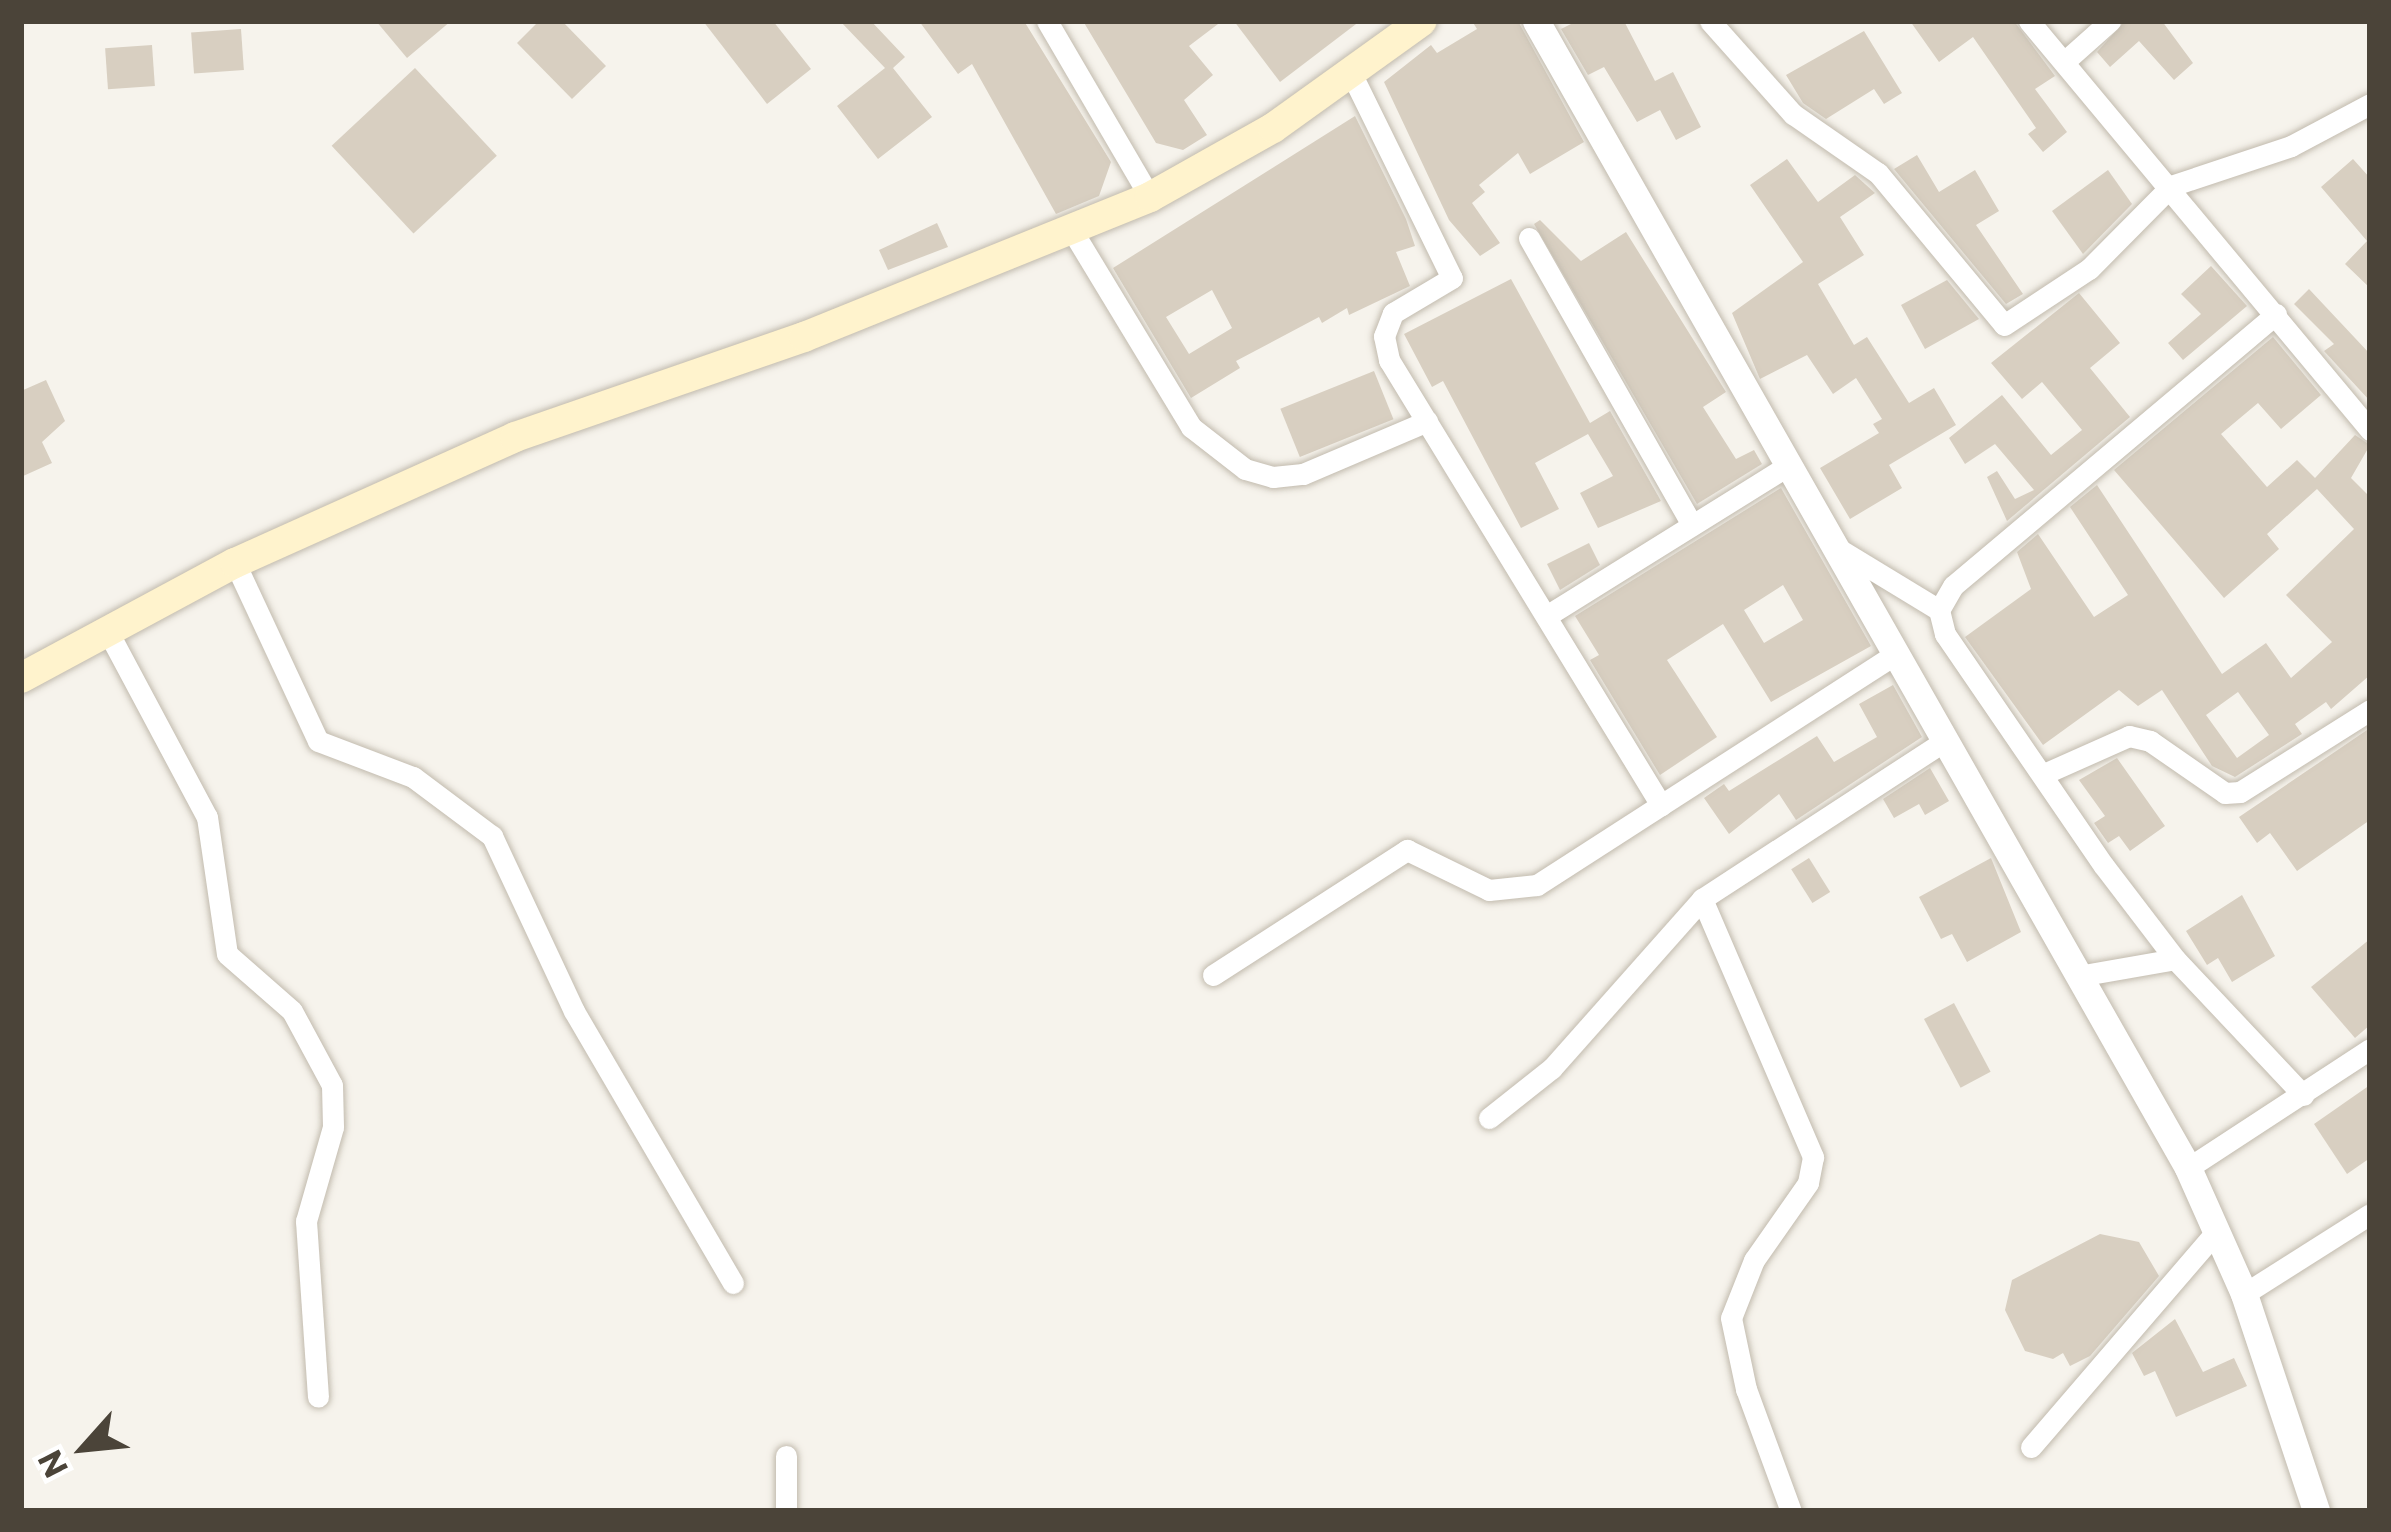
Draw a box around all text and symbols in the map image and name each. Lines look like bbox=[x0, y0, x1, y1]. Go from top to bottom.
north arrow bbox=[24, 1388, 144, 1508]
text: N bbox=[28, 1444, 75, 1485]

